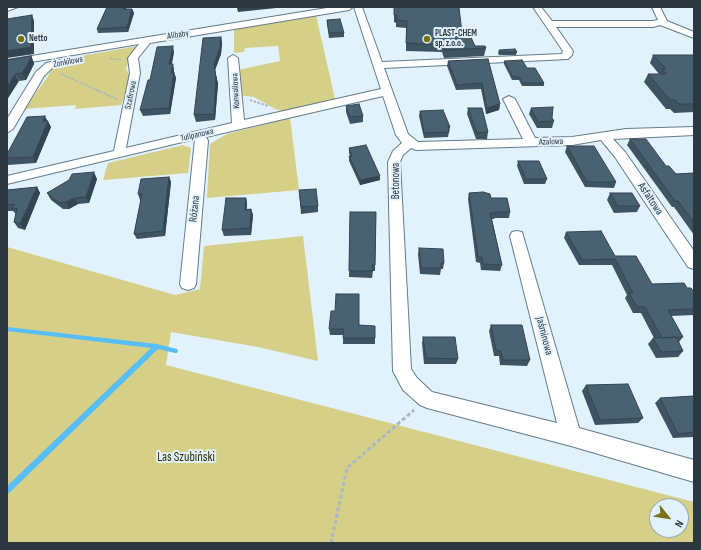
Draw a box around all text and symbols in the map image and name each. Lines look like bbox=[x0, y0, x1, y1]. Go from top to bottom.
street label: Alibaby bbox=[166, 28, 190, 42]
place label: PLAST-CHEM sp. z.o.o. bbox=[435, 29, 477, 50]
marker: Netto bbox=[16, 34, 26, 44]
place label: Netto bbox=[29, 34, 47, 44]
marker: PLAST-CHEM sp. z.o.o. bbox=[422, 34, 432, 44]
street label: Żonkilowa bbox=[52, 54, 84, 70]
street label: Konwaliowa bbox=[230, 73, 242, 109]
street label: Szafirowa bbox=[123, 80, 139, 110]
street label: Tulipanowa bbox=[179, 126, 215, 144]
street label: Azalowa bbox=[539, 136, 563, 148]
street label: Betonowa bbox=[389, 163, 403, 199]
street label: Asfaltowa bbox=[634, 180, 666, 218]
street label: Różana bbox=[187, 195, 203, 223]
street label: Jaśminowa bbox=[533, 315, 555, 357]
park label: Las Szubiński bbox=[157, 450, 215, 466]
north arrow bbox=[649, 498, 689, 538]
text: N bbox=[672, 518, 686, 530]

